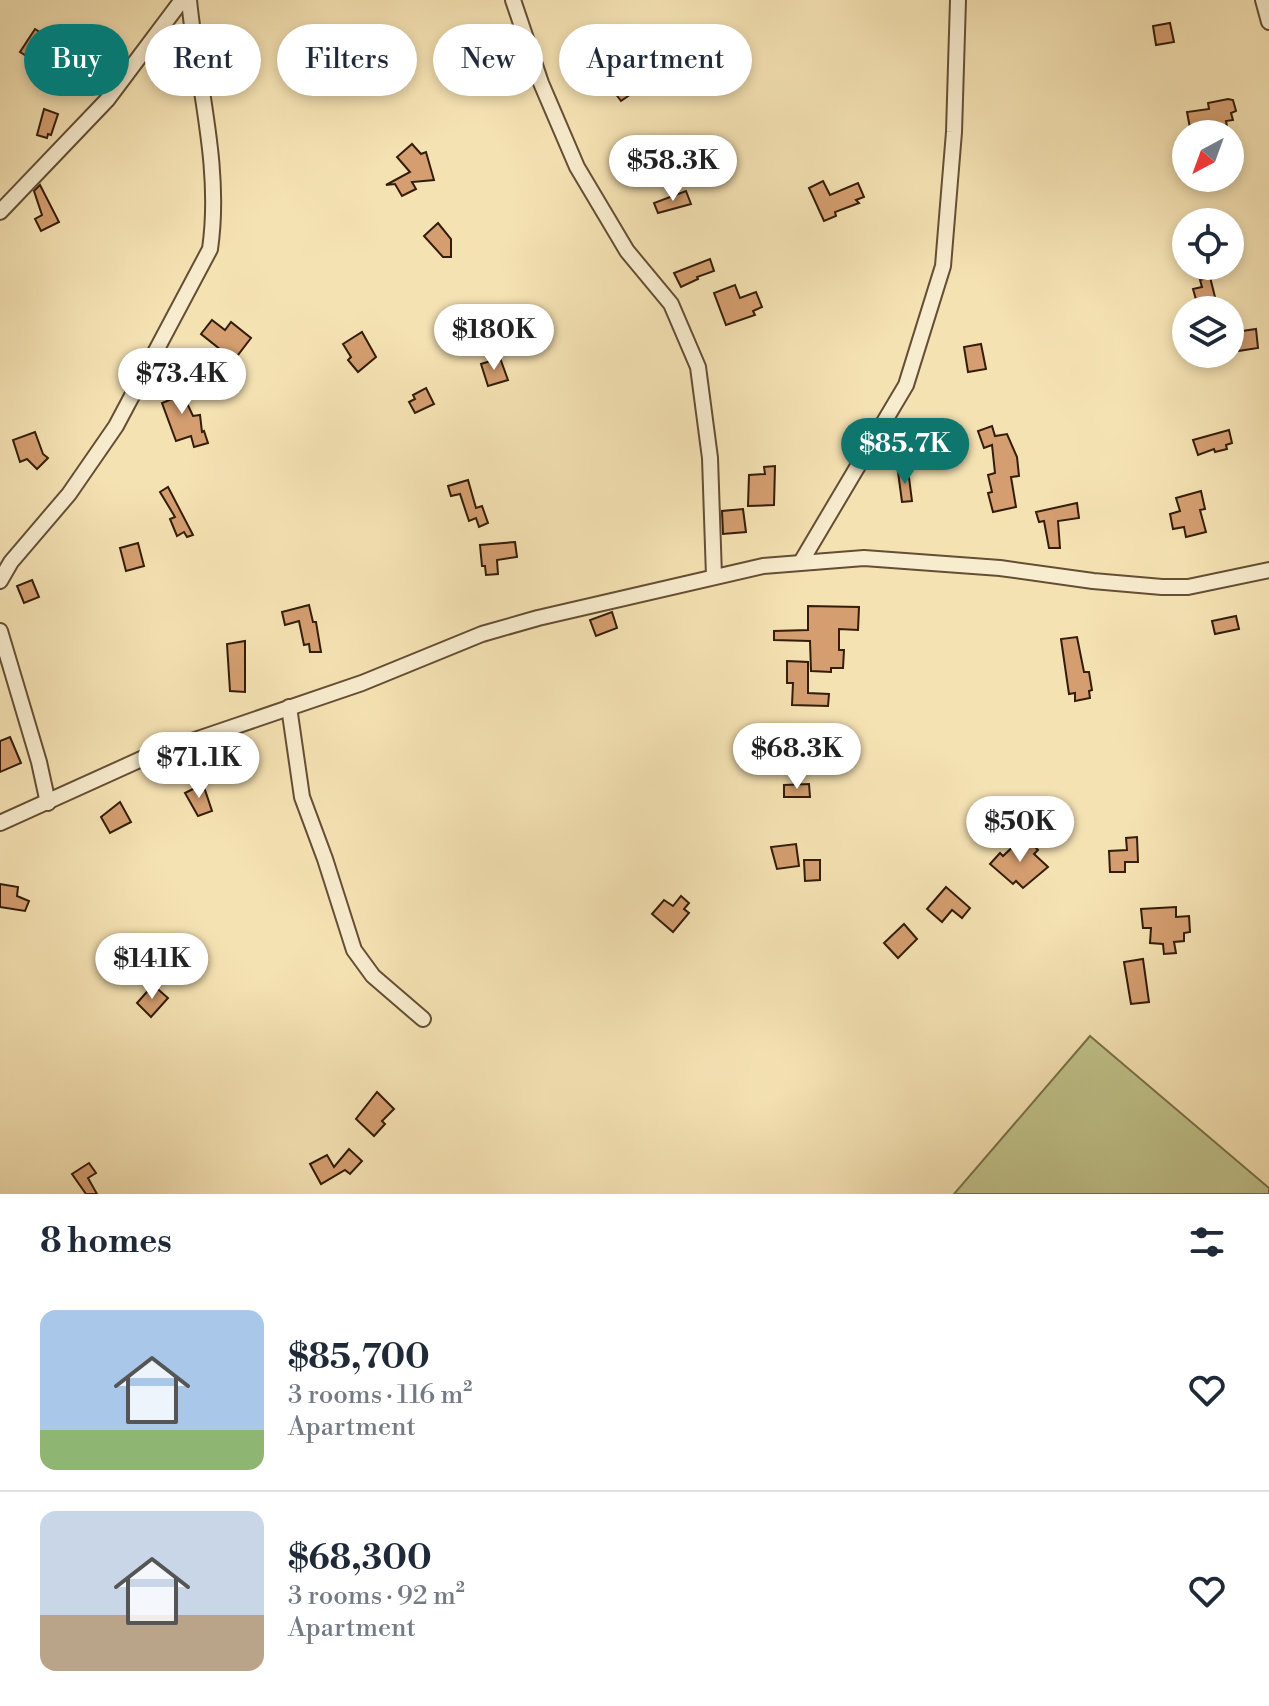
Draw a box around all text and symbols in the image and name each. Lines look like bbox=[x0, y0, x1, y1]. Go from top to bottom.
chip: Buy bbox=[24, 24, 129, 96]
chip: Rent bbox=[145, 24, 261, 96]
chip: Filters bbox=[277, 24, 417, 96]
chip: New bbox=[433, 24, 543, 96]
chip: Apartment bbox=[559, 24, 752, 96]
north arrow bbox=[1172, 120, 1244, 192]
map controls bbox=[1172, 120, 1244, 368]
pin: $58.3K bbox=[608, 135, 738, 203]
text: $58.3K bbox=[627, 145, 719, 177]
button: locate bbox=[1172, 208, 1244, 280]
button: layers bbox=[1172, 296, 1244, 368]
pin: $180K bbox=[438, 304, 550, 372]
text: $180K bbox=[452, 314, 536, 346]
pin: $73.4K bbox=[117, 348, 247, 416]
text: $73.4K bbox=[136, 358, 228, 390]
pin: $85.7K bbox=[840, 418, 970, 486]
text: $85.7K bbox=[859, 428, 951, 460]
pin: $68.3K bbox=[732, 723, 862, 791]
pin: $71.1K bbox=[134, 732, 264, 800]
text: $68.3K bbox=[751, 733, 843, 765]
text: $71.1K bbox=[156, 742, 242, 774]
pin: $50K bbox=[973, 796, 1067, 864]
text: $50K bbox=[984, 806, 1056, 838]
pin: $141K bbox=[96, 933, 208, 1001]
text: $141K bbox=[113, 943, 191, 975]
icon: filters bbox=[1185, 1220, 1229, 1264]
text: 8 homes bbox=[40, 1221, 172, 1263]
text: $85,700 bbox=[288, 1337, 430, 1379]
icon: home bbox=[104, 1342, 200, 1438]
icon: heart bbox=[1185, 1368, 1229, 1412]
text: 3 rooms · 116 m² bbox=[288, 1379, 472, 1411]
text: Apartment bbox=[288, 1411, 416, 1443]
text: $68,300 bbox=[288, 1538, 432, 1580]
icon: home bbox=[104, 1543, 200, 1639]
icon: heart bbox=[1185, 1569, 1229, 1613]
text: 3 rooms · 92 m² bbox=[288, 1580, 465, 1612]
text: Apartment bbox=[288, 1612, 416, 1644]

